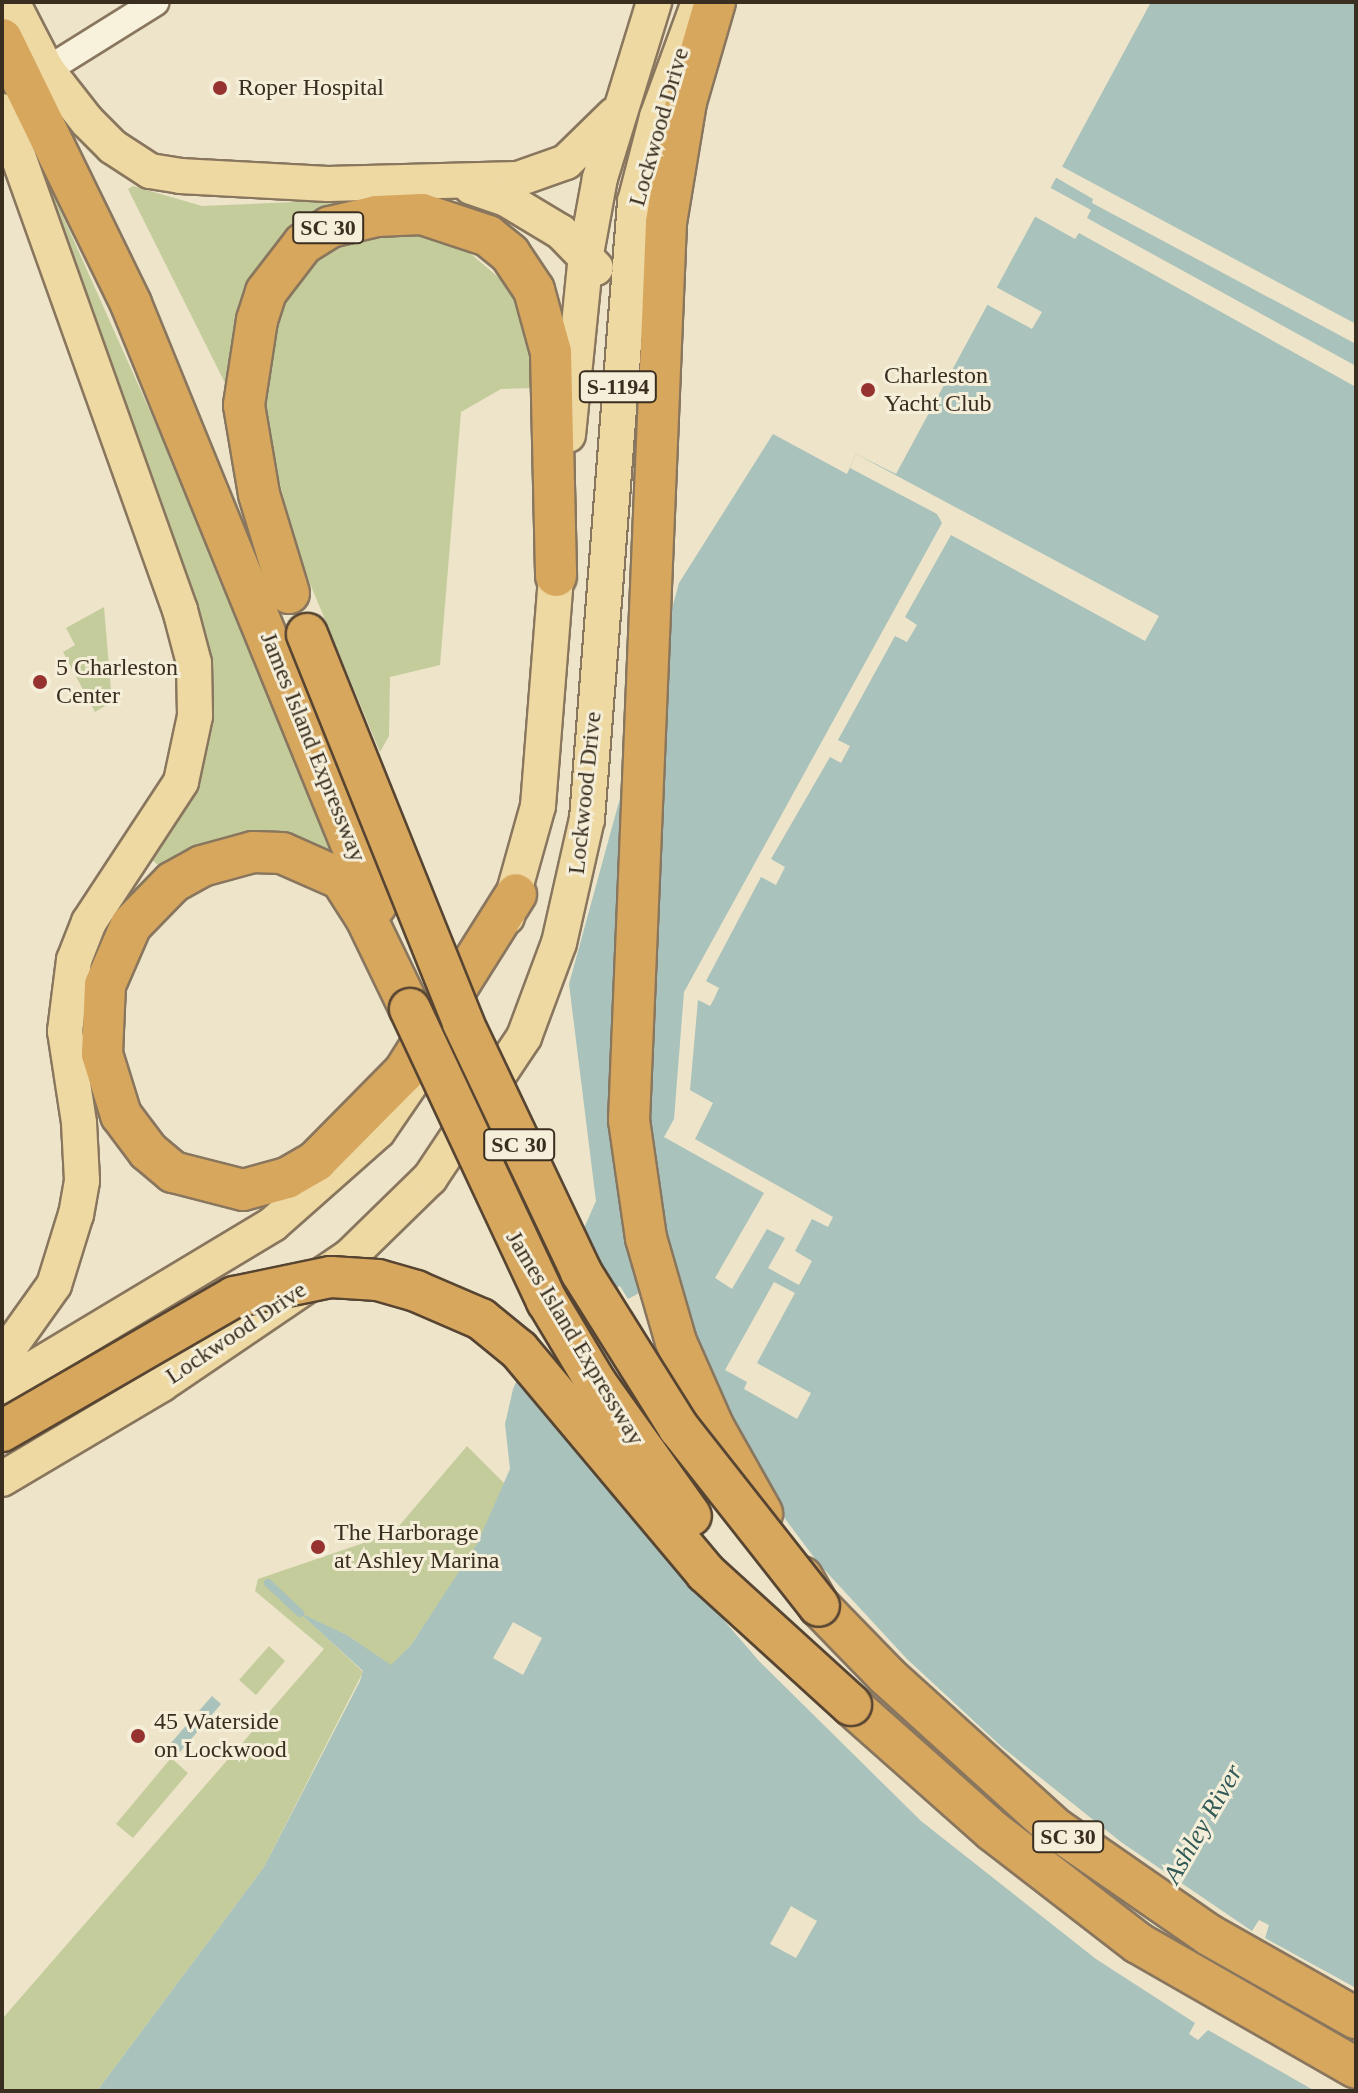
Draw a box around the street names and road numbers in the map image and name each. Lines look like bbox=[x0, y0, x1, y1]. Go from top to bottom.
street label: Lockwood Drive bbox=[623, 45, 695, 209]
road number: SC 30 bbox=[292, 210, 364, 246]
road number: S-1194 bbox=[578, 369, 658, 405]
street label: James Island Expressway bbox=[254, 628, 372, 866]
street label: Lockwood Drive bbox=[562, 710, 608, 876]
road number: SC 30 bbox=[483, 1127, 555, 1163]
street label: James Island Expressway bbox=[499, 1225, 651, 1451]
street label: Lockwood Drive bbox=[160, 1275, 312, 1391]
road number: SC 30 bbox=[1032, 1819, 1104, 1855]

